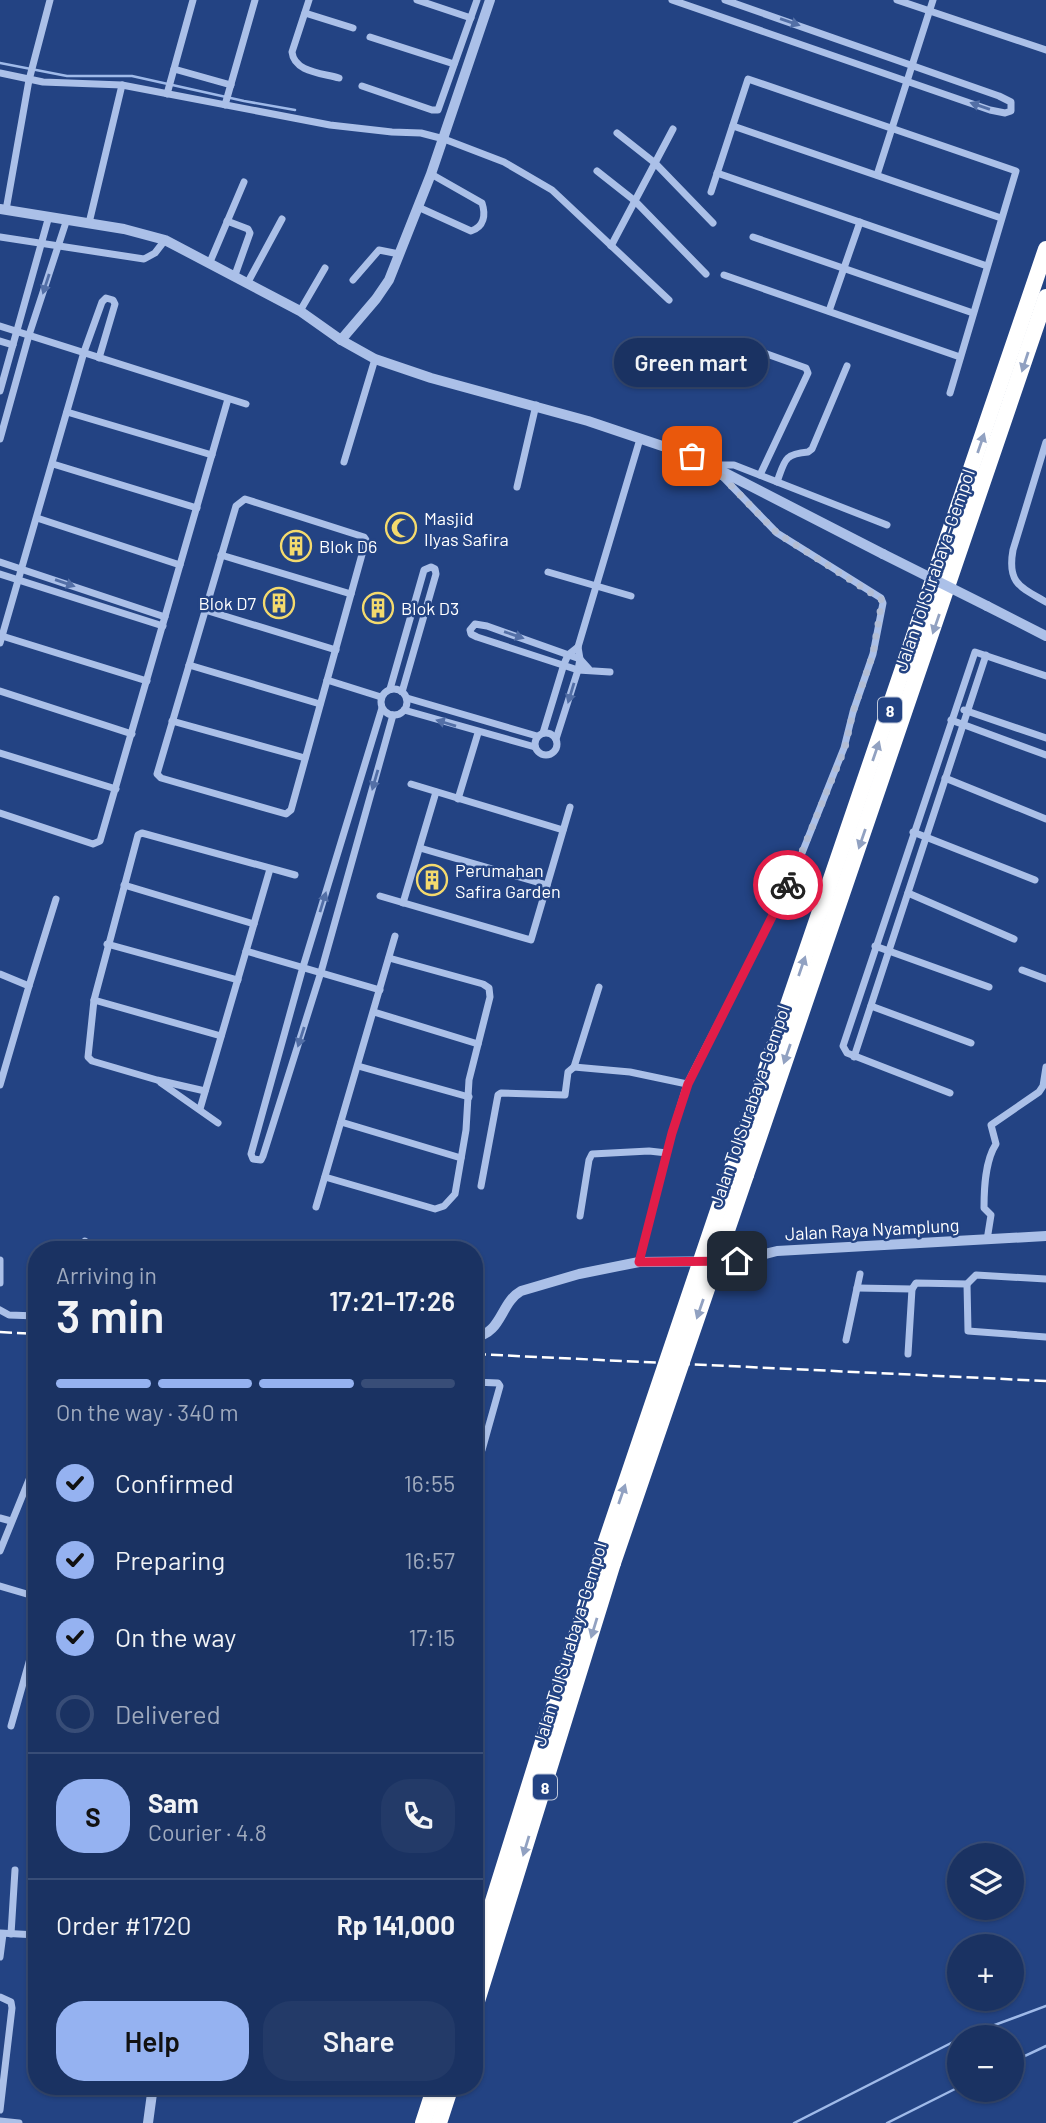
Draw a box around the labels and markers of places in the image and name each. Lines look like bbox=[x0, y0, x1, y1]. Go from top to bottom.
callout: Green mart bbox=[615, 337, 769, 386]
pin bbox=[662, 426, 722, 486]
place label: Masjid Ilyas Safira bbox=[424, 507, 509, 550]
mosque icon: Masjid Ilyas Safira bbox=[384, 511, 418, 545]
building icon: Blok D6 bbox=[279, 529, 313, 563]
place label: Blok D6 bbox=[319, 535, 377, 557]
building icon: Blok D7 bbox=[262, 586, 296, 620]
building icon: Blok D3 bbox=[361, 591, 395, 625]
place label: Blok D7 bbox=[199, 592, 256, 614]
place label: Blok D3 bbox=[401, 597, 459, 619]
place label: Perumahan Safira Garden bbox=[455, 859, 561, 902]
building icon: Perumahan Safira Garden bbox=[415, 863, 449, 897]
pin bbox=[707, 1231, 767, 1291]

